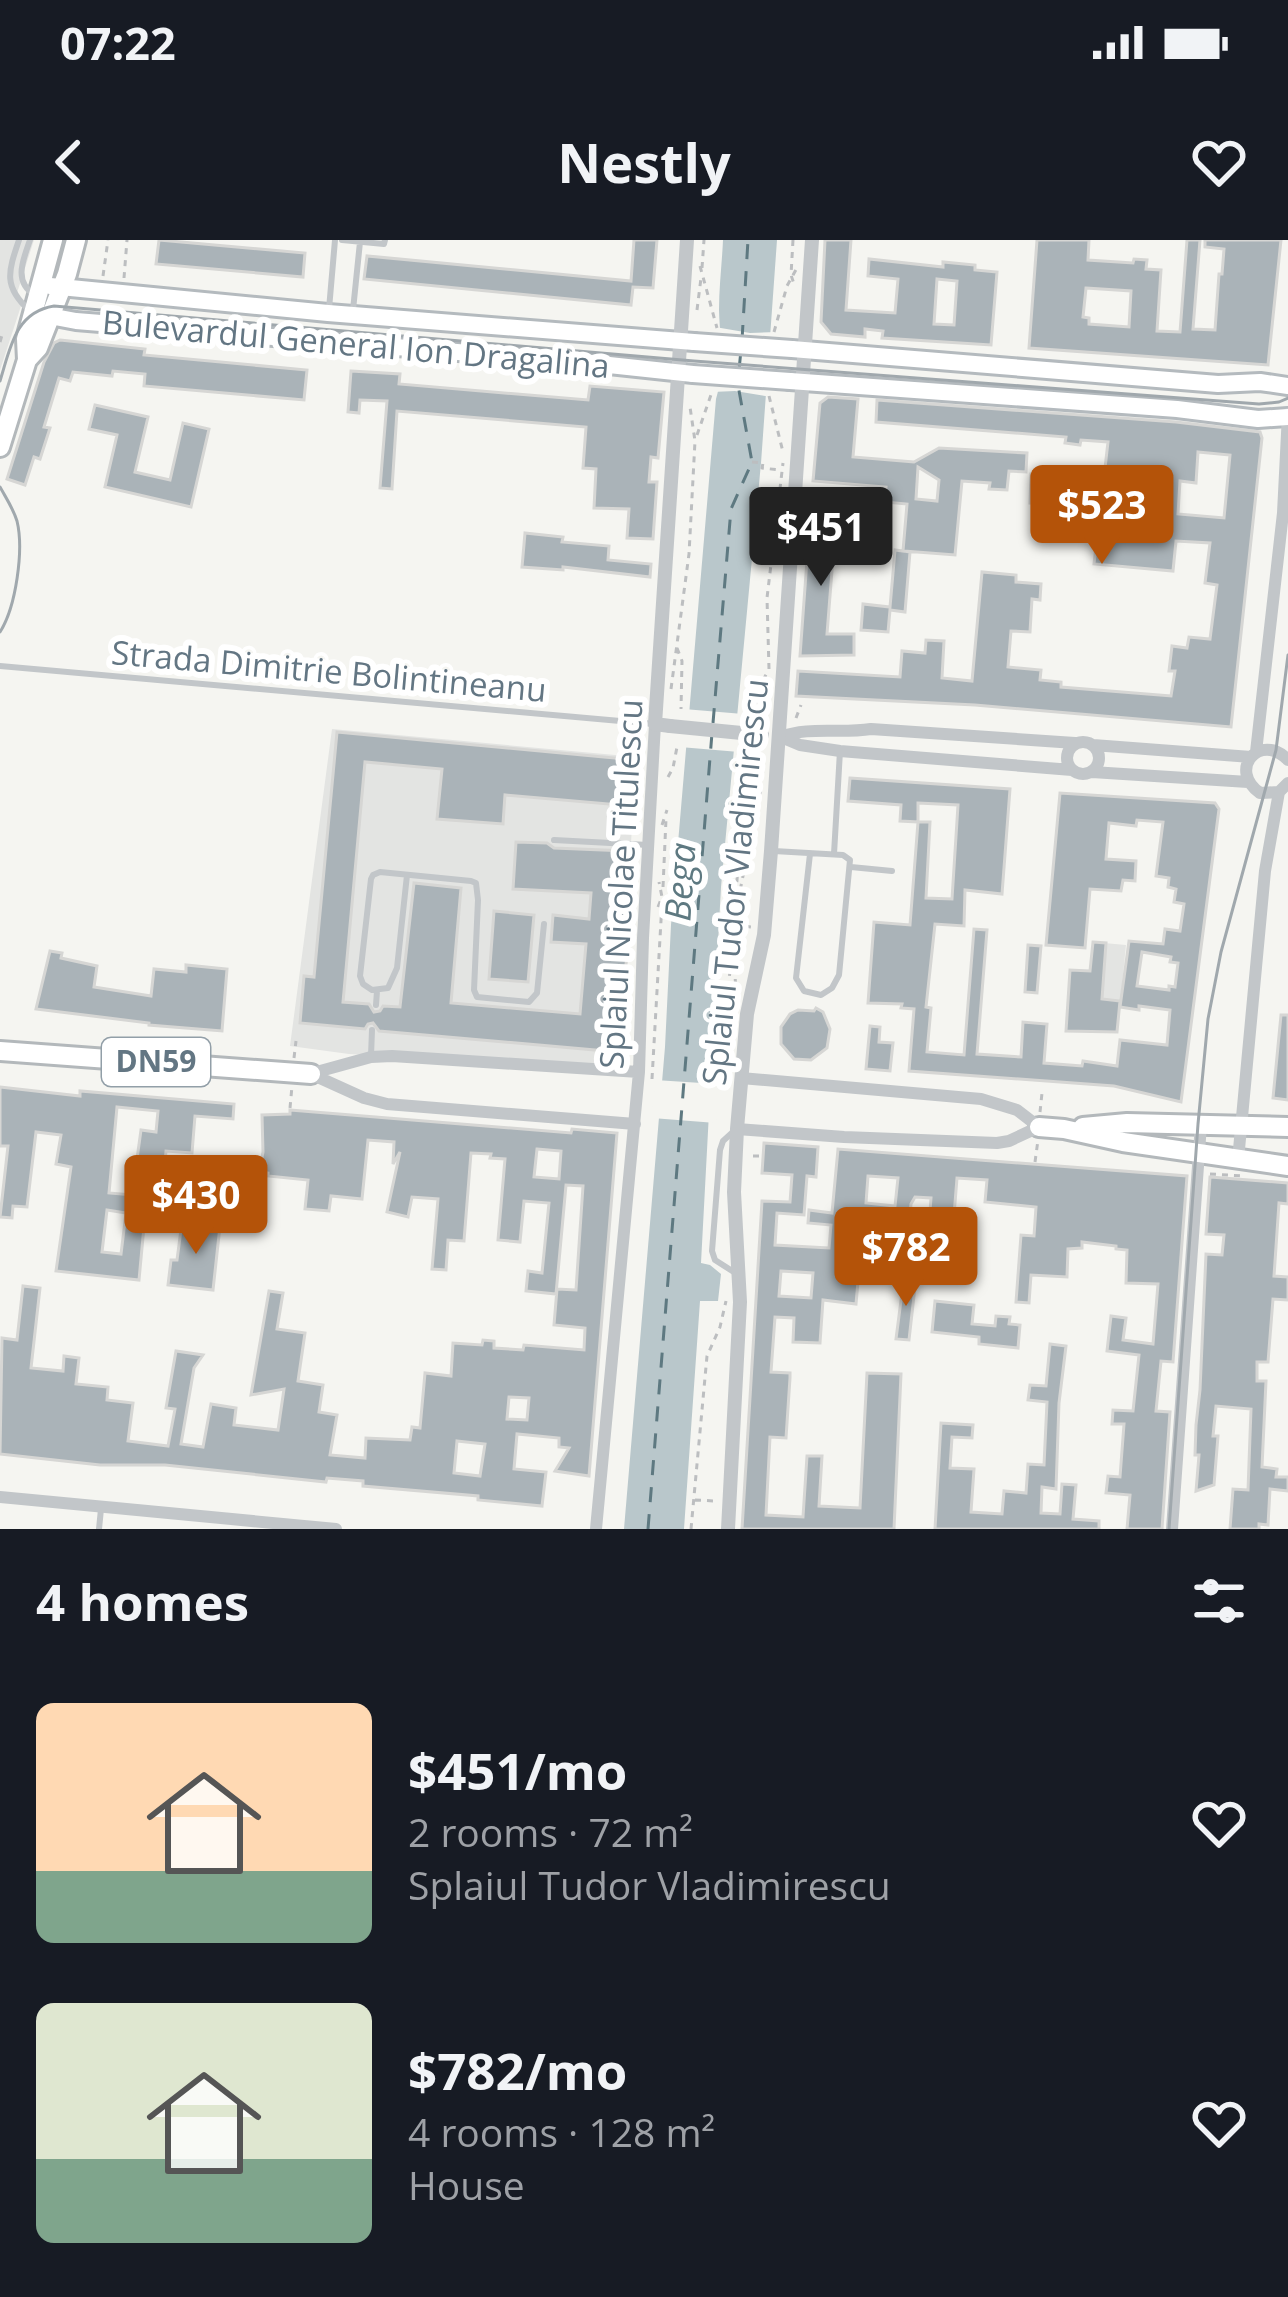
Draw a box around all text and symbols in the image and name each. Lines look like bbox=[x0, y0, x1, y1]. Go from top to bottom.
text: 07:22 bbox=[60, 12, 176, 73]
text: Nestly bbox=[557, 125, 731, 199]
icon: back bbox=[36, 129, 102, 195]
icon: heart bbox=[1186, 129, 1252, 195]
street label: Bulevardul General Ion Dragalina bbox=[100, 299, 612, 388]
pin: $523 bbox=[1031, 465, 1173, 567]
text: $523 bbox=[1057, 477, 1147, 530]
pin: $451 bbox=[750, 487, 892, 589]
text: $451 bbox=[776, 499, 866, 552]
street label: Strada Dimitrie Bolintineanu bbox=[110, 629, 548, 712]
street label: Splaiul Tudor Vladimirescu bbox=[691, 676, 778, 1087]
street label: Splaiul Nicolae Titulescu bbox=[588, 698, 653, 1070]
water label: Bega bbox=[652, 841, 707, 923]
road number: DN59 bbox=[102, 1038, 210, 1086]
pin: $430 bbox=[125, 1155, 267, 1257]
text: $430 bbox=[151, 1167, 241, 1220]
pin: $782 bbox=[835, 1207, 977, 1309]
text: $782 bbox=[861, 1219, 951, 1272]
text: 4 homes bbox=[36, 1566, 249, 1636]
icon: filters bbox=[1186, 1568, 1252, 1634]
text: $451/mo bbox=[408, 1735, 627, 1805]
icon: home bbox=[132, 1751, 276, 1895]
icon: heart bbox=[1186, 1790, 1252, 1856]
text: 2 rooms · 72 m² bbox=[408, 1805, 693, 1858]
text: Splaiul Tudor Vladimirescu bbox=[408, 1858, 891, 1911]
text: $782/mo bbox=[408, 2035, 627, 2105]
icon: home bbox=[132, 2051, 276, 2195]
icon: heart bbox=[1186, 2090, 1252, 2156]
text: 4 rooms · 128 m² bbox=[408, 2105, 715, 2158]
text: House bbox=[408, 2158, 525, 2211]

